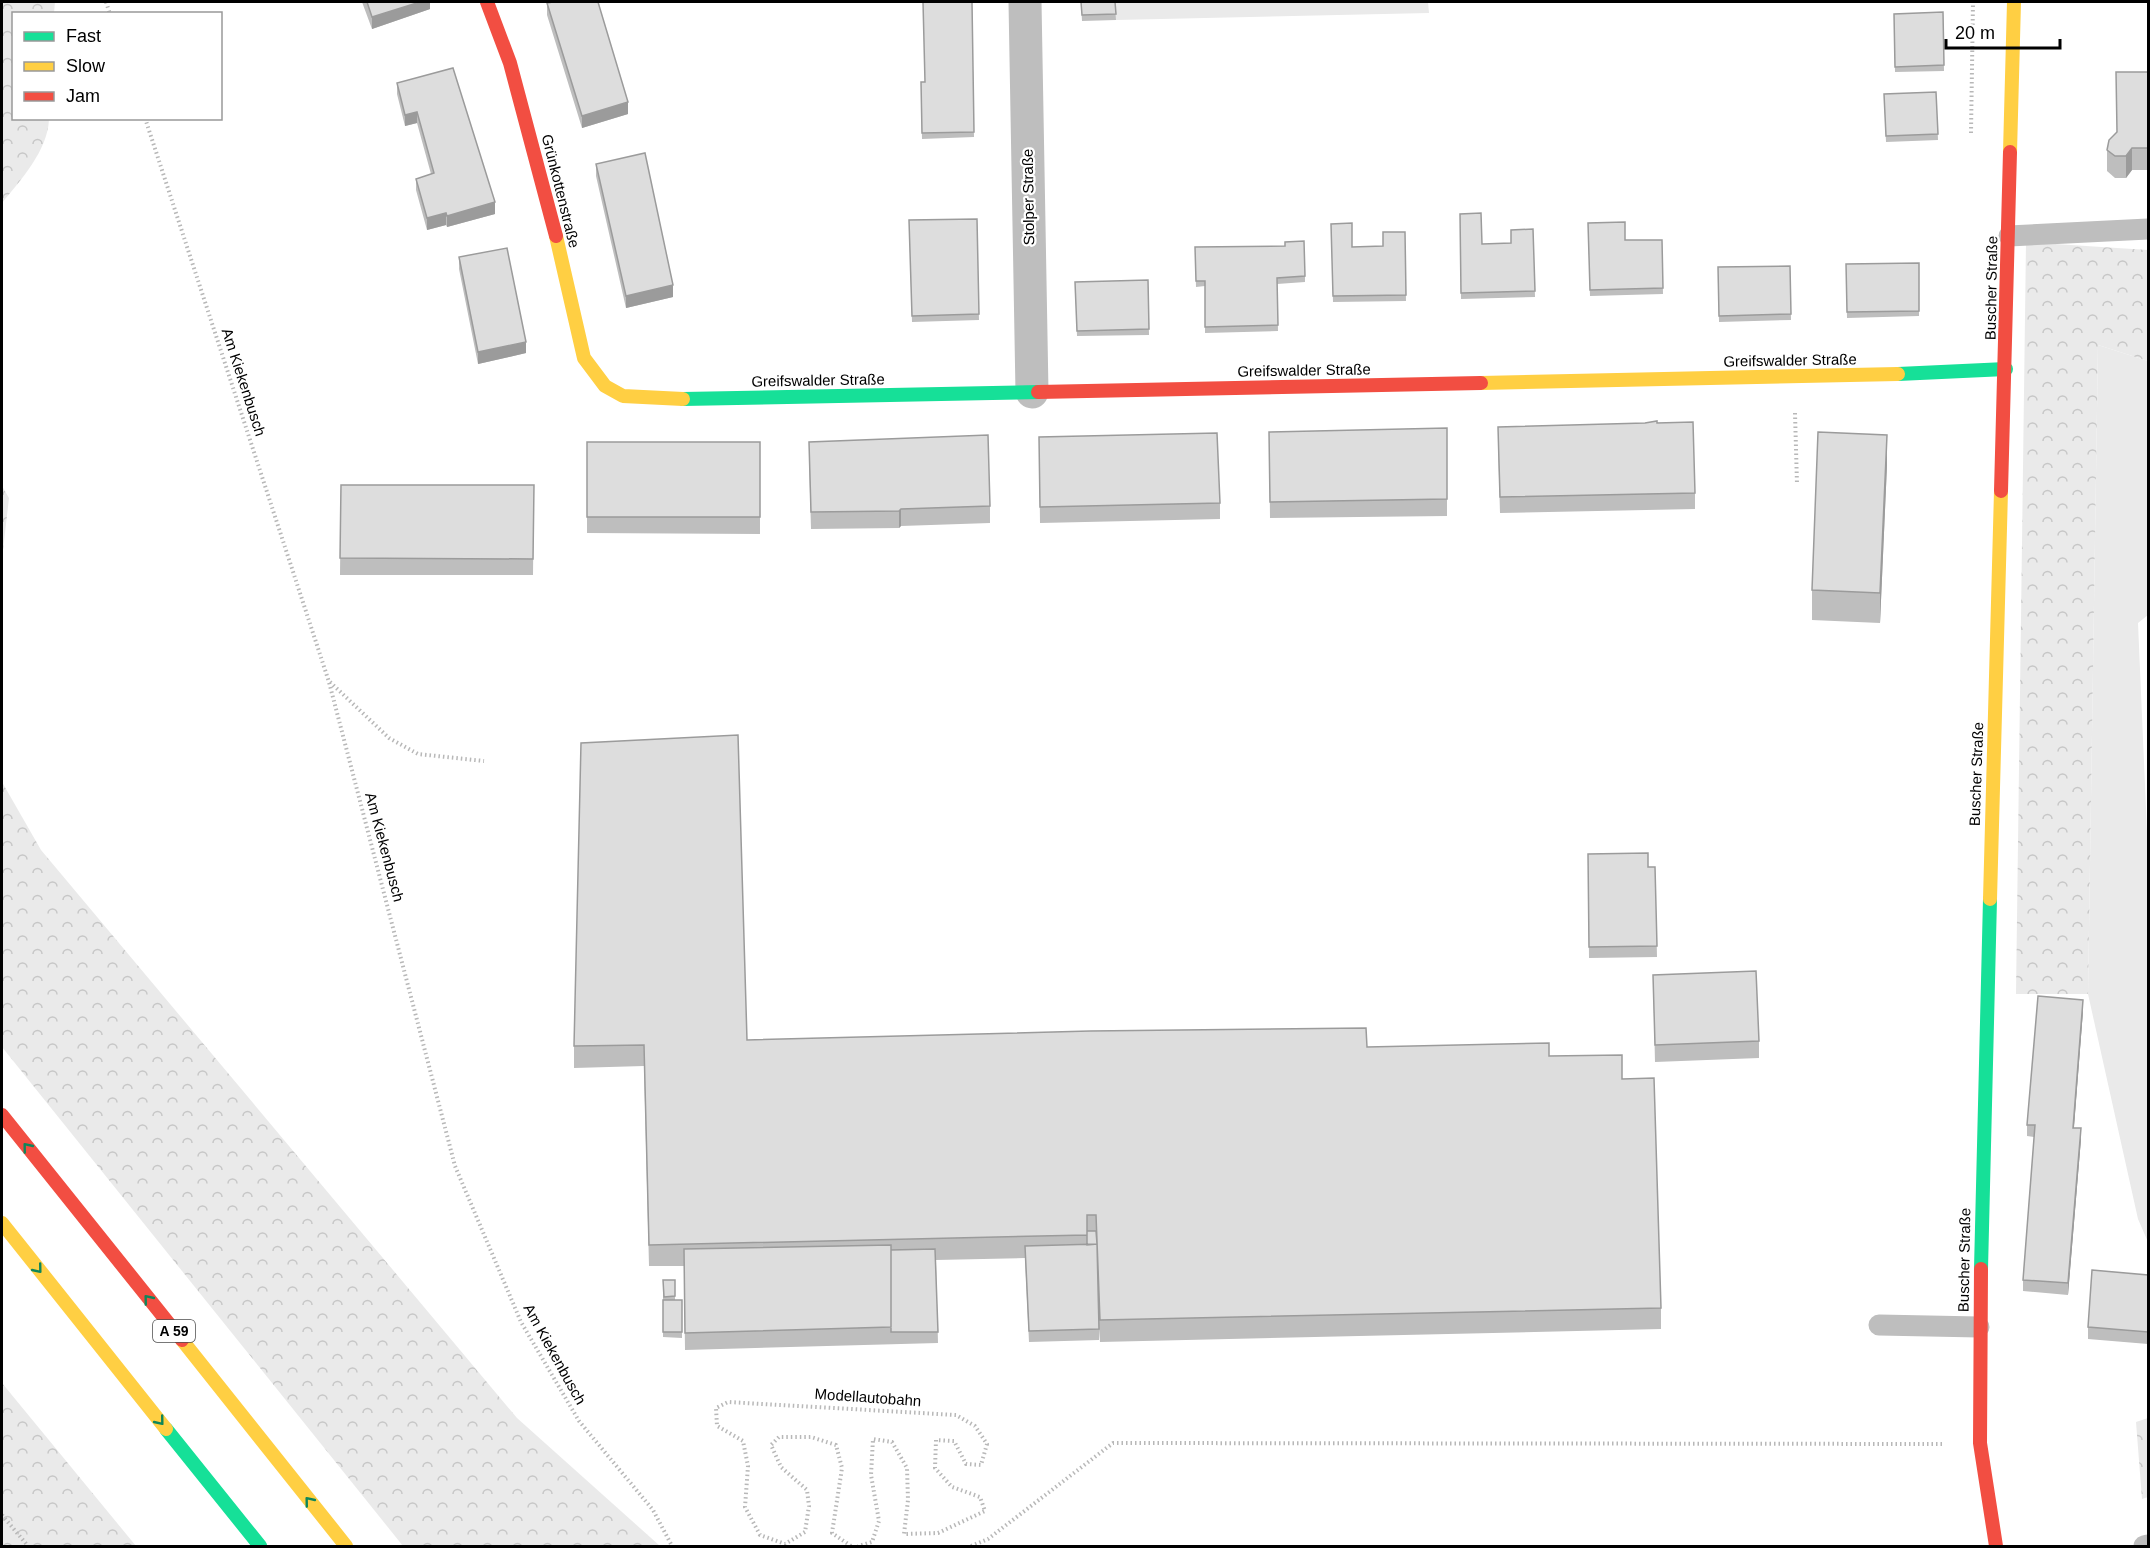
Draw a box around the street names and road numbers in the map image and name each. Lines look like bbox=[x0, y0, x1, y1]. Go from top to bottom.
street label: Grünkottenstraße bbox=[539, 132, 583, 250]
street label: Stolper Straße bbox=[1019, 148, 1037, 246]
street label: Buscher Straße bbox=[1982, 236, 2000, 340]
street label: Am Kiekenbusch bbox=[219, 326, 269, 438]
street label: Greifswalder Straße bbox=[1723, 350, 1857, 370]
street label: Greifswalder Straße bbox=[1237, 360, 1371, 380]
street label: Greifswalder Straße bbox=[751, 370, 885, 390]
street label: Buscher Straße bbox=[1966, 722, 1986, 826]
street label: Am Kiekenbusch bbox=[362, 790, 408, 904]
street label: Buscher Straße bbox=[1955, 1208, 1973, 1312]
street label: Am Kiekenbusch bbox=[520, 1301, 590, 1407]
road number: A 59 bbox=[153, 1320, 195, 1342]
street label: Modellautobahn bbox=[814, 1385, 922, 1409]

